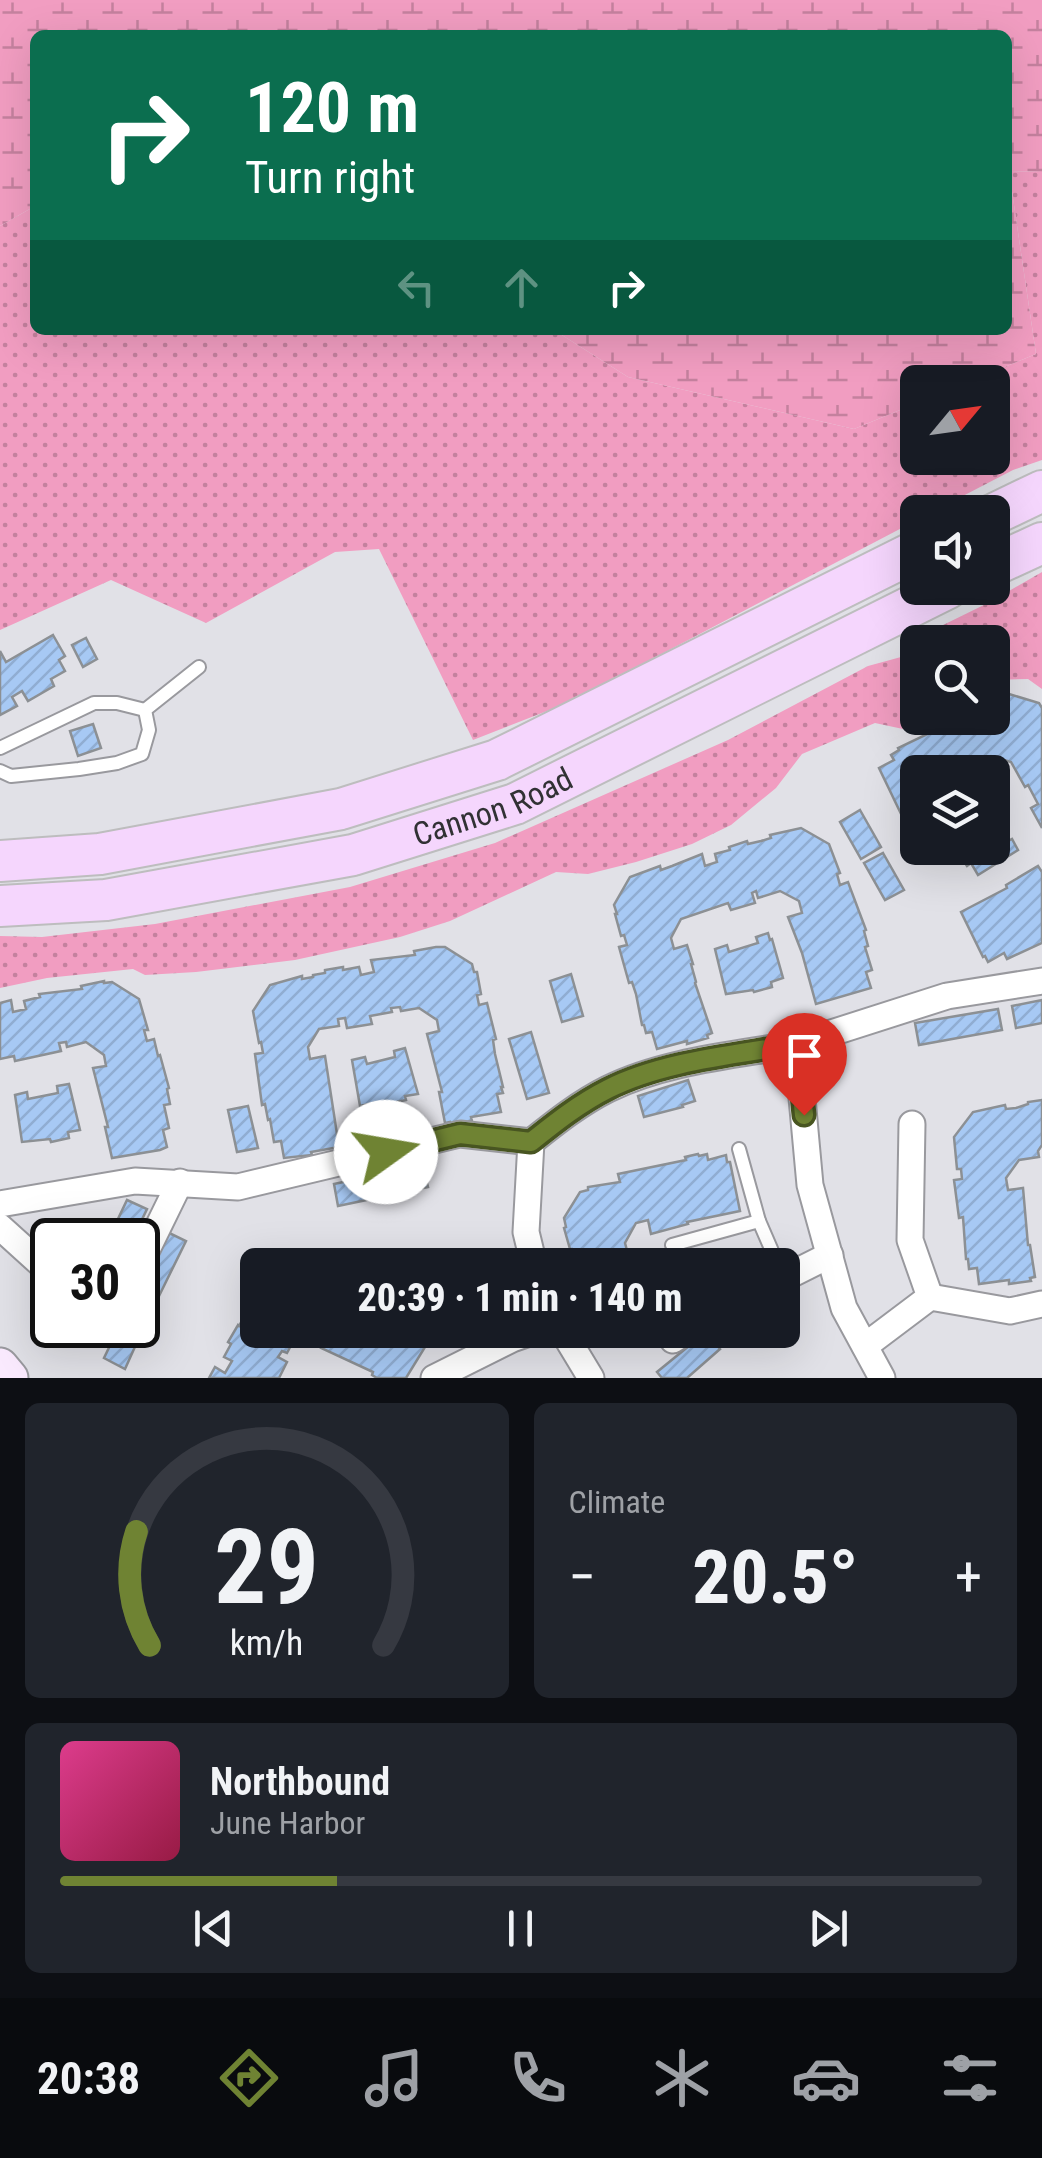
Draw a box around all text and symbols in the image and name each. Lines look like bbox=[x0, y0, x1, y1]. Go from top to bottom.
text: 120 m bbox=[245, 67, 419, 149]
icon: right bbox=[80, 70, 210, 200]
text: Turn right bbox=[245, 151, 415, 204]
icon: left bbox=[389, 260, 444, 315]
icon: ahead bbox=[494, 260, 549, 315]
icon: right bbox=[599, 260, 654, 315]
north arrow bbox=[900, 365, 1010, 475]
map controls bbox=[900, 365, 1010, 865]
button: sound bbox=[900, 495, 1010, 605]
button: search bbox=[900, 625, 1010, 735]
button: layers bbox=[900, 755, 1010, 865]
street label: Cannon Road bbox=[408, 759, 579, 854]
pin bbox=[762, 1013, 847, 1116]
icon: arrive bbox=[777, 1028, 832, 1083]
position arrow bbox=[334, 1100, 438, 1204]
speed limit sign: 30 bbox=[30, 1218, 160, 1348]
text: 20:39 · 1 min · 140 m bbox=[358, 1276, 682, 1320]
text: Climate bbox=[569, 1483, 665, 1521]
text: 29 bbox=[214, 1507, 319, 1628]
text: 20.5° bbox=[692, 1533, 858, 1621]
text: − bbox=[569, 1545, 596, 1609]
text: + bbox=[955, 1545, 982, 1609]
text: km/h bbox=[230, 1622, 304, 1664]
text: Northbound bbox=[210, 1760, 390, 1804]
text: June Harbor bbox=[210, 1804, 365, 1842]
icon: previous bbox=[186, 1901, 241, 1956]
icon: pause bbox=[493, 1901, 548, 1956]
icon: next bbox=[801, 1901, 856, 1956]
icon: directions bbox=[214, 2043, 284, 2113]
icon: music bbox=[359, 2043, 429, 2113]
icon: phone bbox=[503, 2043, 573, 2113]
icon: climate bbox=[647, 2043, 717, 2113]
icon: car bbox=[791, 2043, 861, 2113]
icon: filters bbox=[935, 2043, 1005, 2113]
text: 20:38 bbox=[37, 2052, 140, 2105]

